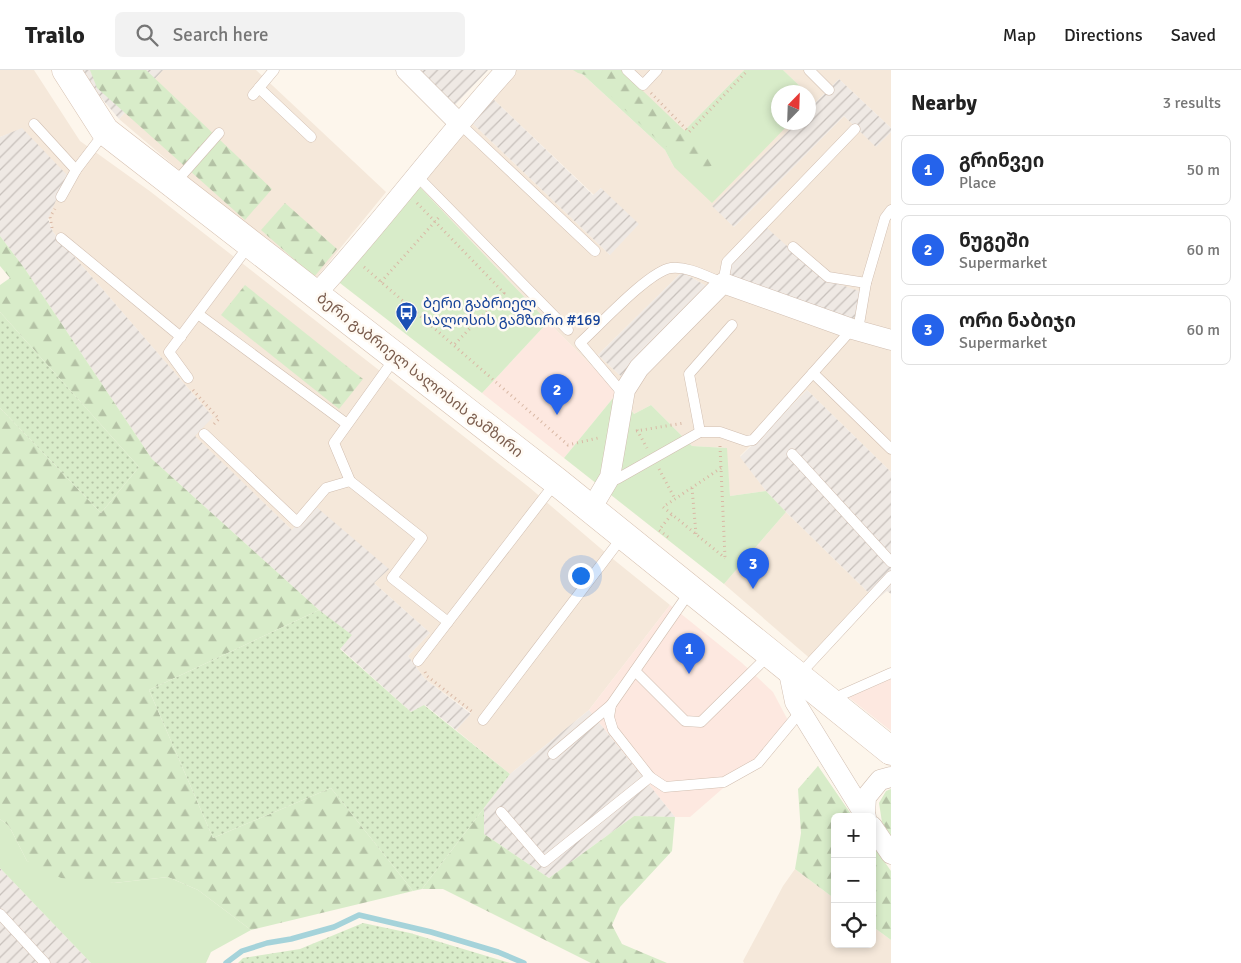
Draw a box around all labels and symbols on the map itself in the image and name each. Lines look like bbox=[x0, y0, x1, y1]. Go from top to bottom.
north arrow bbox=[771, 85, 816, 130]
street label: ბერი გაბრიელ სალოსის გამზირი bbox=[313, 289, 527, 461]
place label: ბერი გაბრიელ სალოსის გამზირი #169 bbox=[423, 294, 601, 329]
bus stop icon: ბერი გაბრიელ სალოსის გამზირი #169 bbox=[395, 300, 419, 331]
pin: 2 bbox=[541, 374, 573, 415]
pin: 3 bbox=[737, 548, 769, 589]
your location bbox=[568, 563, 594, 589]
pin: 1 bbox=[673, 633, 705, 674]

